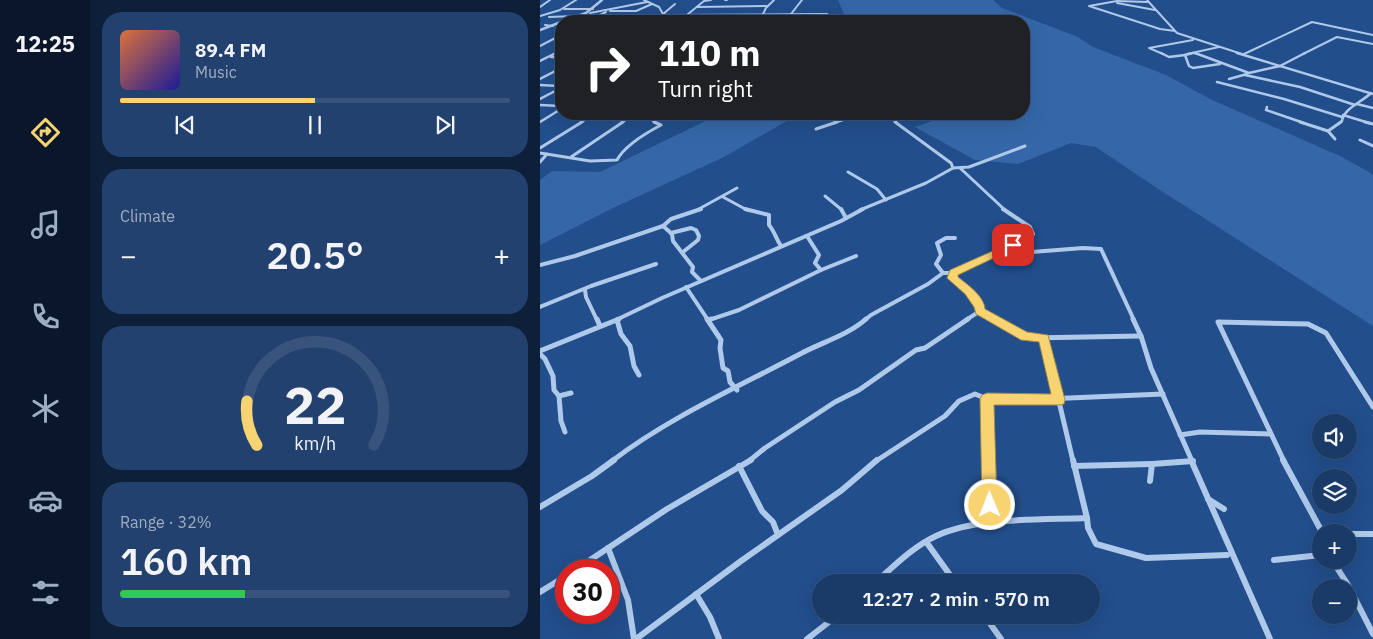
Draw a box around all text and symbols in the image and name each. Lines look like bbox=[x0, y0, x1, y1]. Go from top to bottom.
text: 12:25 bbox=[15, 29, 75, 58]
text: 110 m bbox=[658, 30, 761, 76]
icon: right bbox=[575, 35, 640, 100]
text: 89.4 FM bbox=[195, 38, 266, 62]
text: Music bbox=[195, 62, 237, 82]
text: Turn right bbox=[658, 74, 753, 103]
icon: previous bbox=[171, 111, 199, 139]
icon: pause bbox=[301, 111, 329, 139]
icon: next bbox=[431, 111, 459, 139]
icon: directions bbox=[28, 115, 63, 150]
text: Climate bbox=[120, 206, 175, 226]
icon: music bbox=[28, 207, 63, 242]
pin bbox=[992, 224, 1034, 266]
text: 20.5° bbox=[266, 230, 364, 279]
icon: arrive bbox=[999, 231, 1027, 259]
text: − bbox=[120, 237, 137, 274]
text: + bbox=[493, 237, 510, 274]
icon: phone bbox=[28, 299, 63, 334]
text: 22 bbox=[284, 371, 346, 438]
icon: climate bbox=[28, 391, 63, 426]
map controls bbox=[1312, 414, 1357, 624]
button: sound bbox=[1312, 414, 1357, 459]
text: km/h bbox=[294, 432, 336, 455]
button: layers bbox=[1312, 469, 1357, 514]
position arrow bbox=[963, 478, 1015, 530]
icon: car bbox=[28, 483, 63, 518]
text: Range · 32% bbox=[120, 512, 212, 532]
button: + bbox=[1312, 524, 1357, 569]
text: 160 km bbox=[120, 536, 252, 585]
speed limit sign: 30 bbox=[555, 559, 620, 624]
icon: filters bbox=[28, 575, 63, 610]
button: − bbox=[1312, 579, 1357, 624]
text: 12:27 · 2 min · 570 m bbox=[862, 587, 1050, 611]

